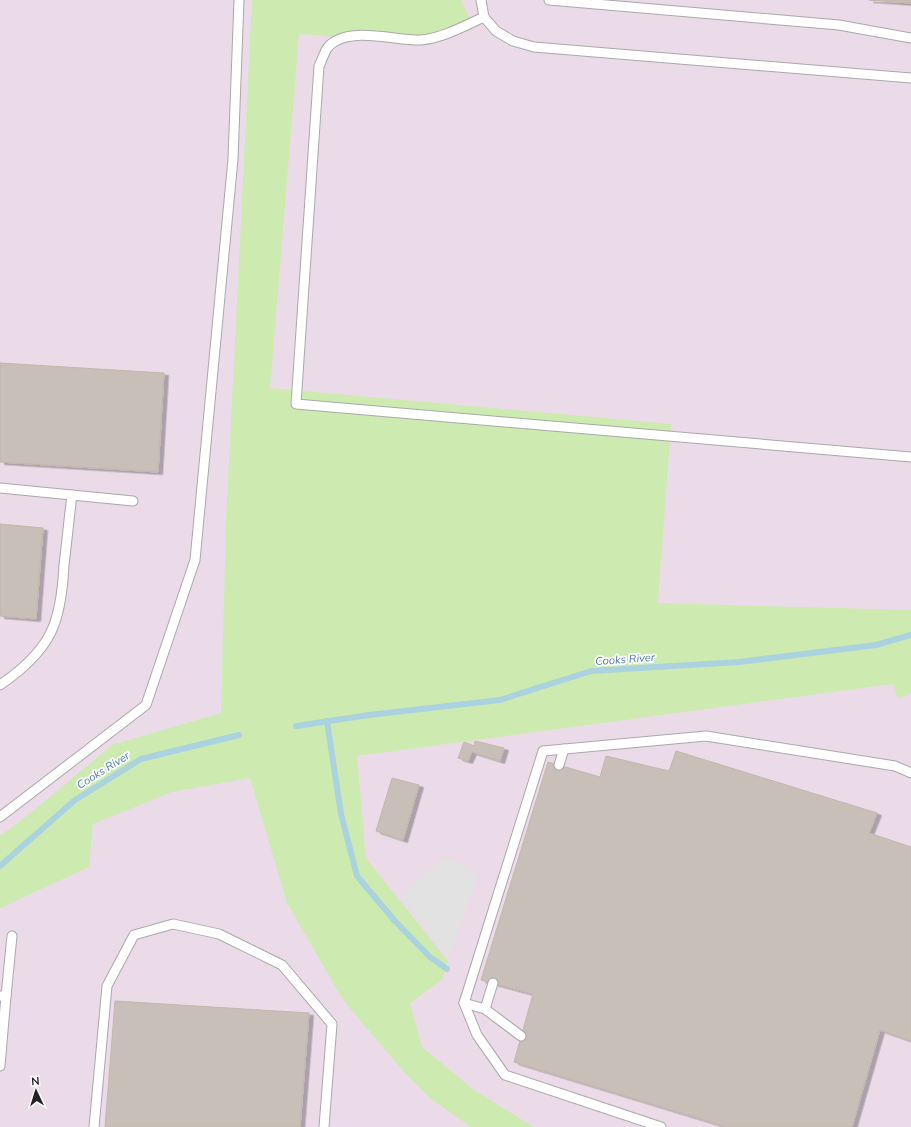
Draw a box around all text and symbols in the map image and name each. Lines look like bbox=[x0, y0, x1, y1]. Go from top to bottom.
water label: Cooks River bbox=[595, 650, 656, 668]
water label: Cooks River bbox=[74, 748, 133, 792]
north arrow bbox=[16, 1071, 56, 1111]
text: N bbox=[31, 1074, 40, 1088]

